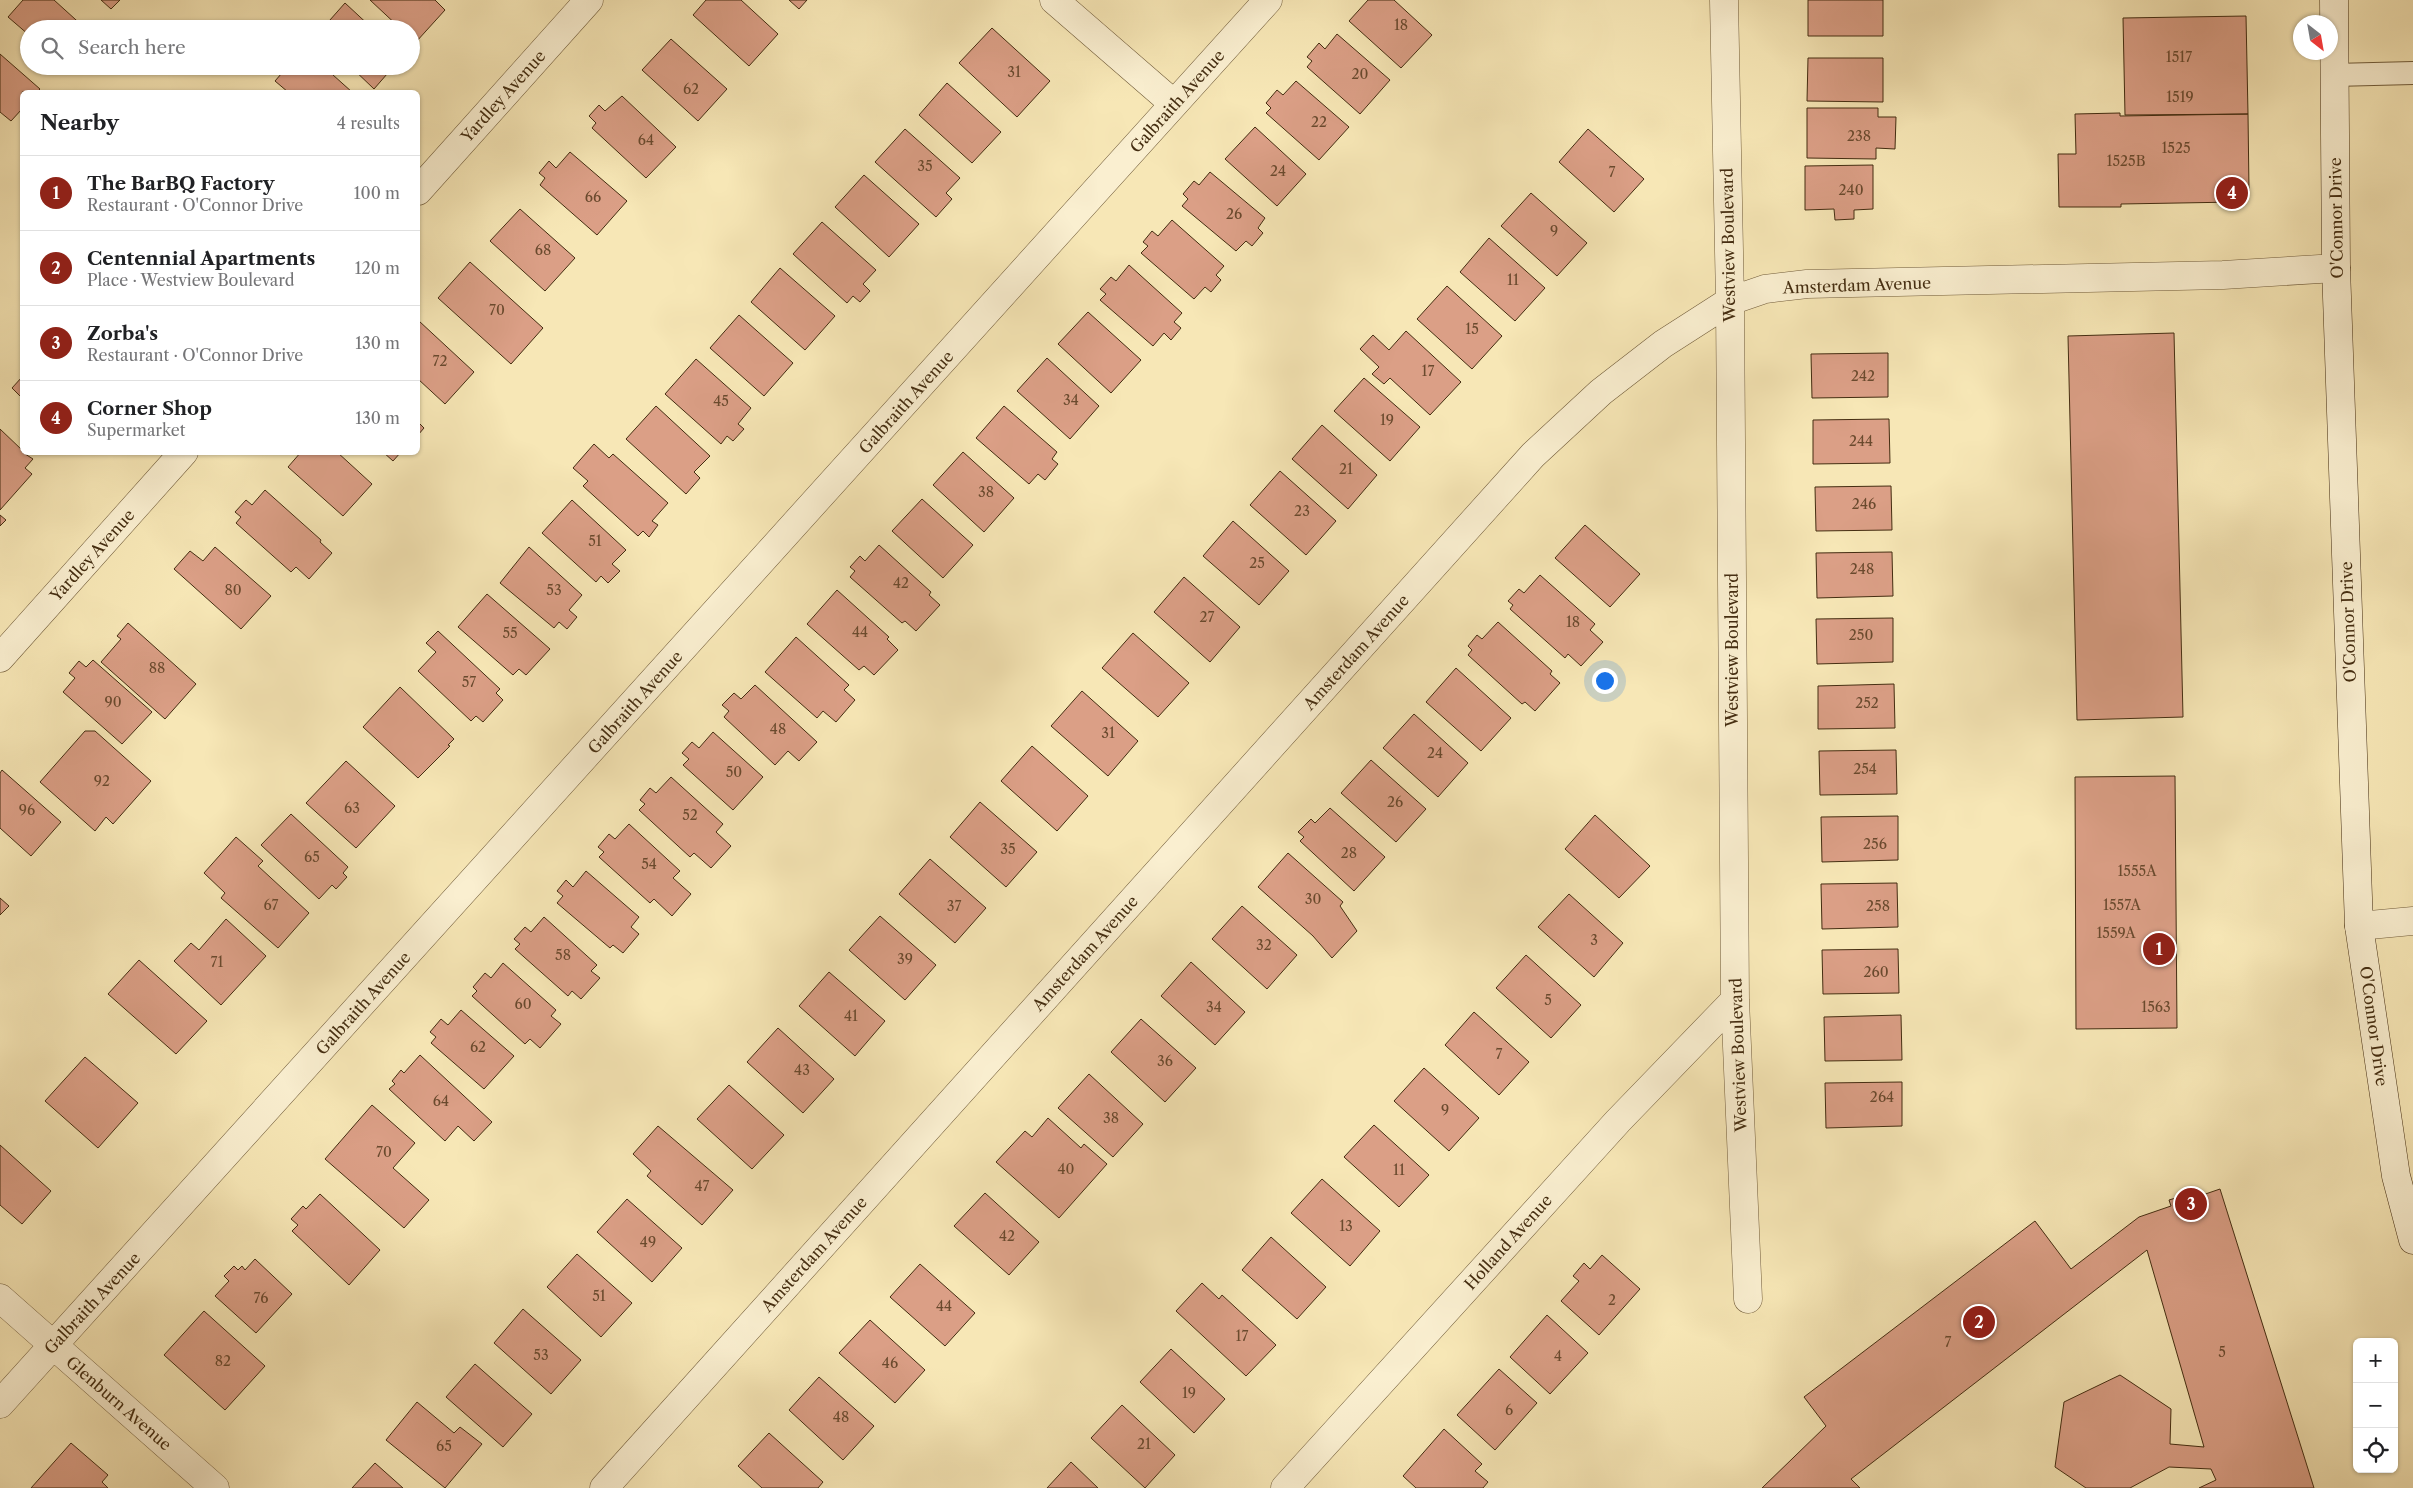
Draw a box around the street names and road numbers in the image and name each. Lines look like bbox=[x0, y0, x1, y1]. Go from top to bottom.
street label: Galbraith Avenue bbox=[1125, 45, 1229, 157]
street label: Yardley Avenue bbox=[456, 46, 550, 147]
street label: O'Connor Drive bbox=[2325, 157, 2347, 279]
street label: Westview Boulevard bbox=[1717, 168, 1739, 323]
street label: Amsterdam Avenue bbox=[1782, 272, 1932, 298]
street label: Galbraith Avenue bbox=[854, 346, 958, 458]
street label: Yardley Avenue bbox=[45, 505, 139, 606]
street label: O'Connor Drive bbox=[2336, 561, 2360, 683]
street label: Westview Boulevard bbox=[1722, 573, 1742, 728]
street label: Amsterdam Avenue bbox=[1298, 590, 1413, 715]
street label: Galbraith Avenue bbox=[583, 646, 687, 758]
street label: Amsterdam Avenue bbox=[1027, 891, 1142, 1016]
street label: Galbraith Avenue bbox=[311, 947, 415, 1059]
street label: O'Connor Drive bbox=[2356, 965, 2392, 1087]
street label: Westview Boulevard bbox=[1725, 977, 1751, 1133]
street label: Holland Avenue bbox=[1460, 1190, 1556, 1294]
street label: Amsterdam Avenue bbox=[756, 1192, 871, 1317]
street label: Galbraith Avenue bbox=[40, 1248, 144, 1358]
street label: Glenburn Avenue bbox=[62, 1352, 176, 1454]

